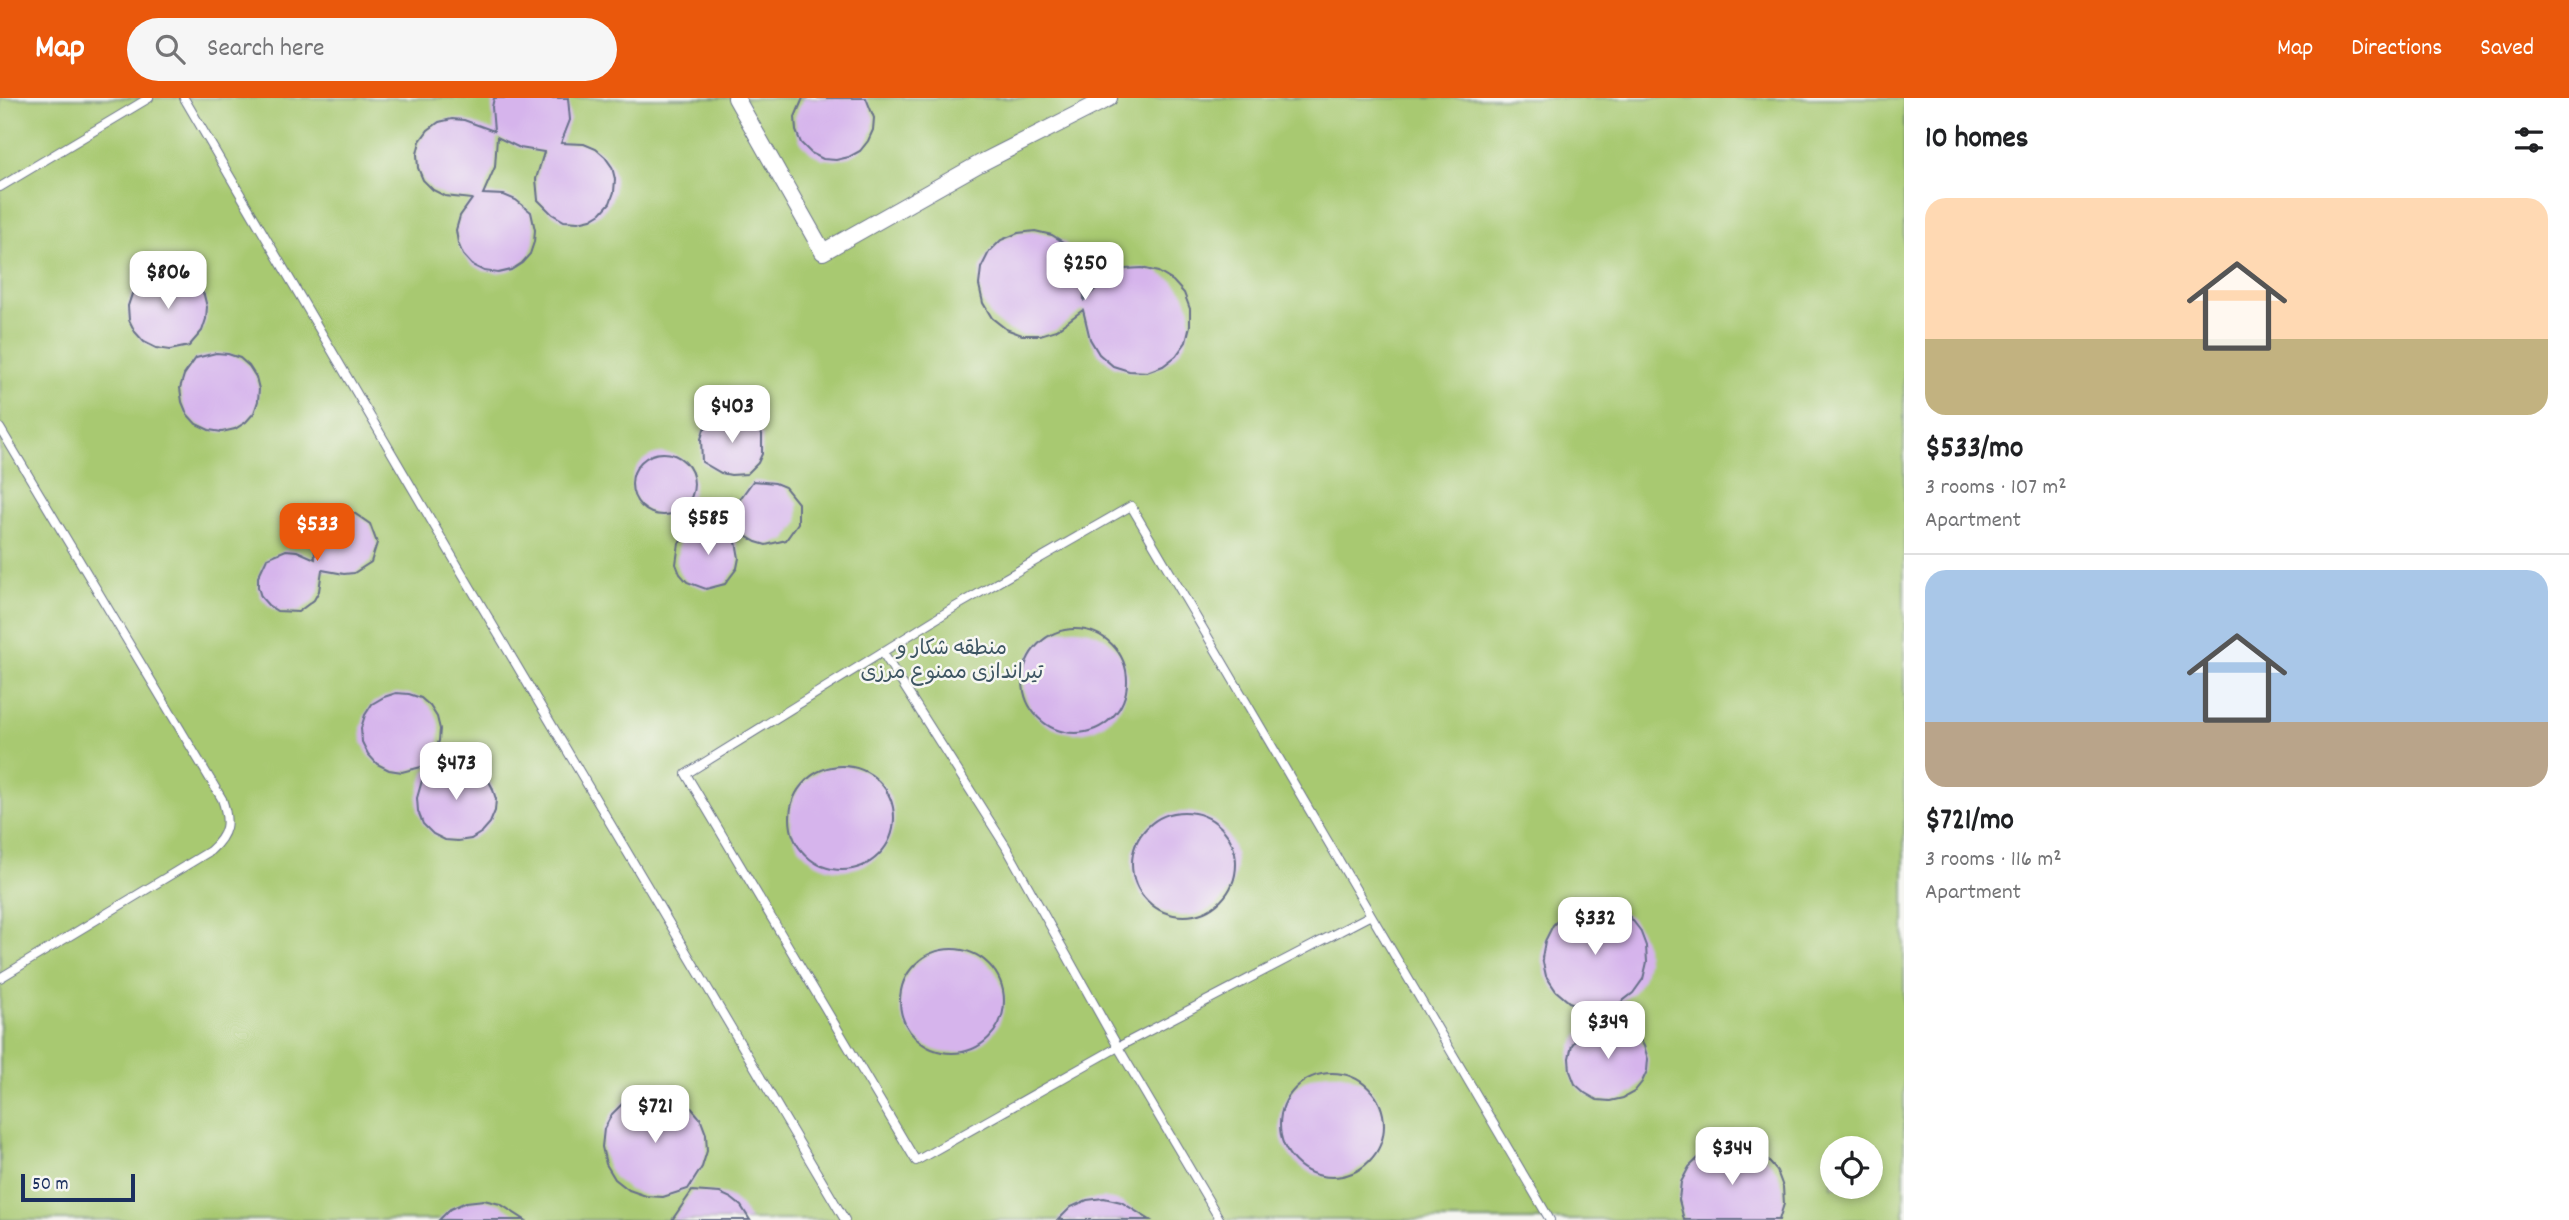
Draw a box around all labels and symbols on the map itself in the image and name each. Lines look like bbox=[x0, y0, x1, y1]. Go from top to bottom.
pin: $250 bbox=[1044, 242, 1126, 302]
pin: $806 bbox=[127, 252, 209, 311]
pin: $403 bbox=[691, 386, 773, 445]
pin: $585 bbox=[667, 498, 749, 557]
pin: $533 bbox=[276, 504, 358, 563]
park label: منطقه شکار و تیراندازی ممنوع مرزی bbox=[861, 635, 1044, 689]
pin: $473 bbox=[415, 742, 497, 802]
pin: $332 bbox=[1554, 898, 1636, 957]
pin: $349 bbox=[1567, 1002, 1649, 1061]
pin: $721 bbox=[614, 1086, 696, 1145]
pin: $344 bbox=[1691, 1128, 1773, 1187]
scale bar bbox=[21, 1171, 135, 1203]

